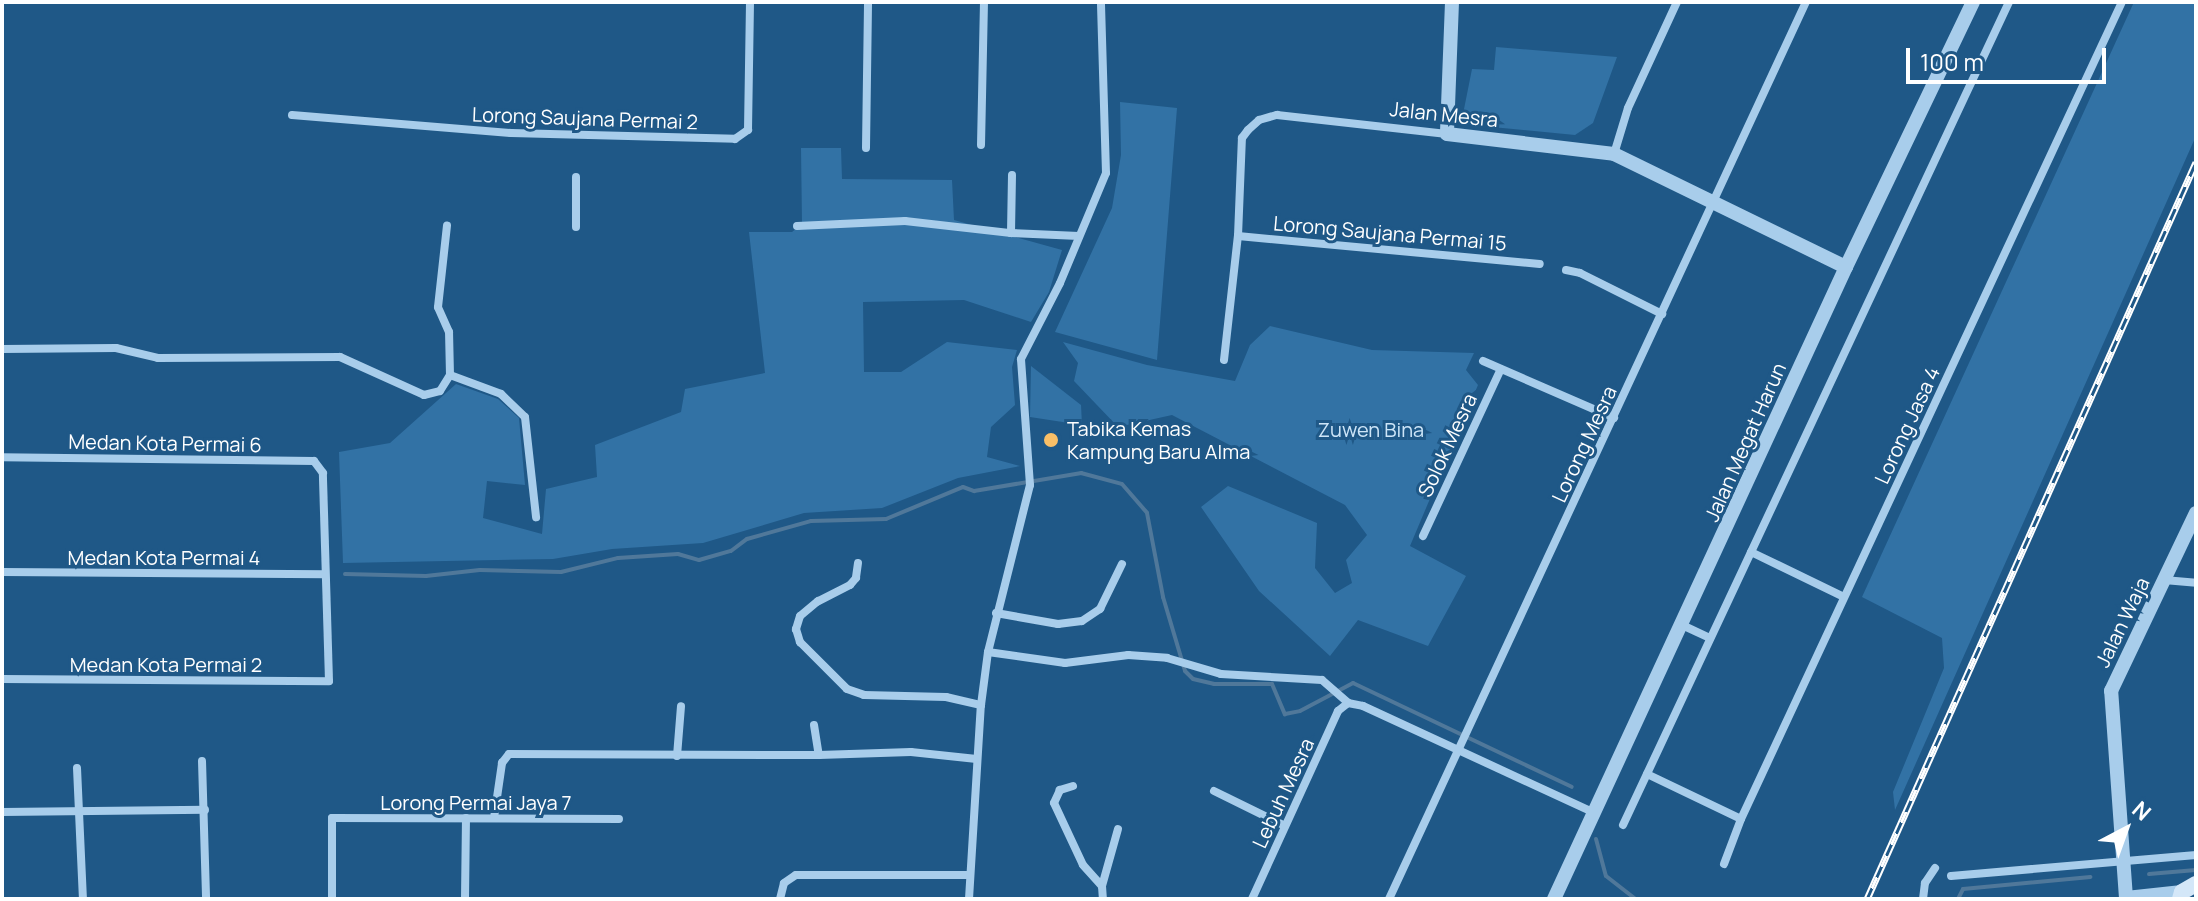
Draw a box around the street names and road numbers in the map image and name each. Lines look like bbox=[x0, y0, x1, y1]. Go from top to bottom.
street label: Jalan Mesra bbox=[1389, 96, 1499, 132]
street label: Lorong Saujana Permai 2 bbox=[472, 102, 698, 134]
street label: Lorong Saujana Permai 15 bbox=[1272, 211, 1508, 255]
street label: Jalan Megat Harun bbox=[1699, 359, 1791, 525]
street label: Lorong Jasa 4 bbox=[1869, 363, 1945, 487]
street label: Lorong Mesra bbox=[1547, 382, 1621, 506]
street label: Solok Mesra bbox=[1413, 389, 1481, 501]
street label: Medan Kota Permai 6 bbox=[68, 429, 262, 457]
street label: Medan Kota Permai 4 bbox=[68, 545, 260, 569]
street label: Jalan Waja bbox=[2090, 573, 2154, 671]
street label: Medan Kota Permai 2 bbox=[70, 652, 262, 676]
street label: Lebuh Mesra bbox=[1247, 734, 1319, 852]
street label: Lorong Permai Jaya 7 bbox=[380, 790, 572, 814]

